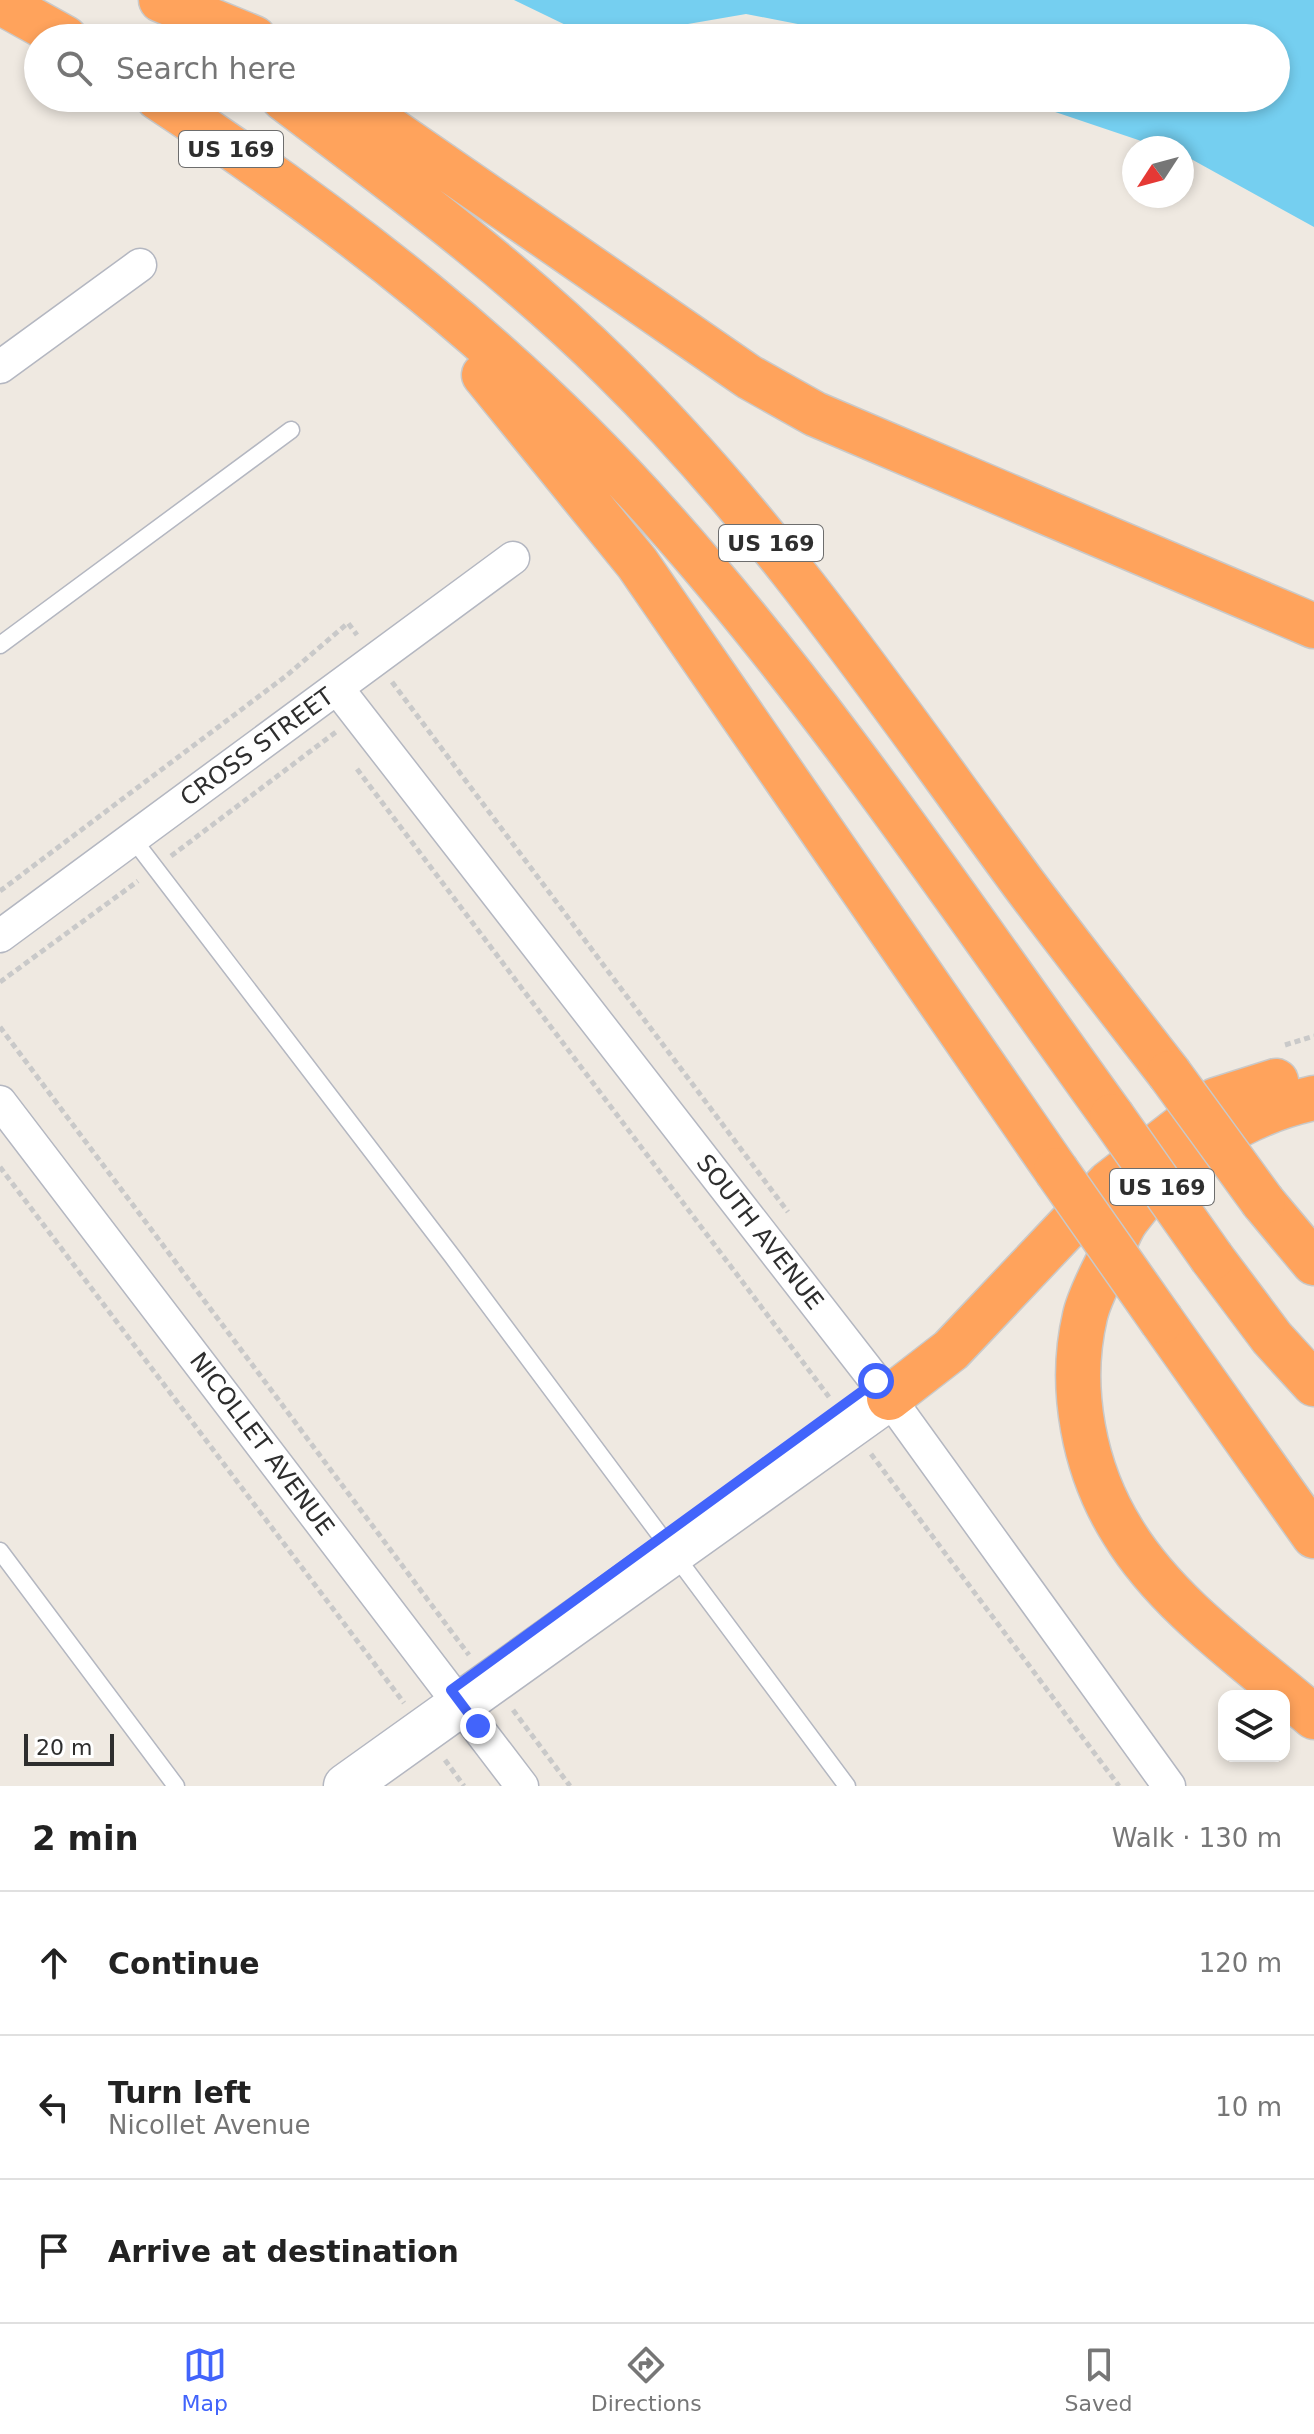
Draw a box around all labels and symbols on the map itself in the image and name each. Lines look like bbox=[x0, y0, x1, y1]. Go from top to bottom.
road number: US 169 bbox=[179, 131, 283, 167]
north arrow bbox=[1122, 136, 1194, 208]
road number: US 169 bbox=[719, 525, 823, 561]
street label: CROSS STREET bbox=[175, 682, 339, 812]
street label: SOUTH AVENUE bbox=[691, 1149, 829, 1315]
road number: US 169 bbox=[1110, 1169, 1214, 1205]
street label: NICOLLET AVENUE bbox=[184, 1347, 340, 1541]
route start bbox=[858, 1363, 894, 1399]
route end bbox=[460, 1708, 496, 1744]
scale bar bbox=[24, 1730, 114, 1766]

